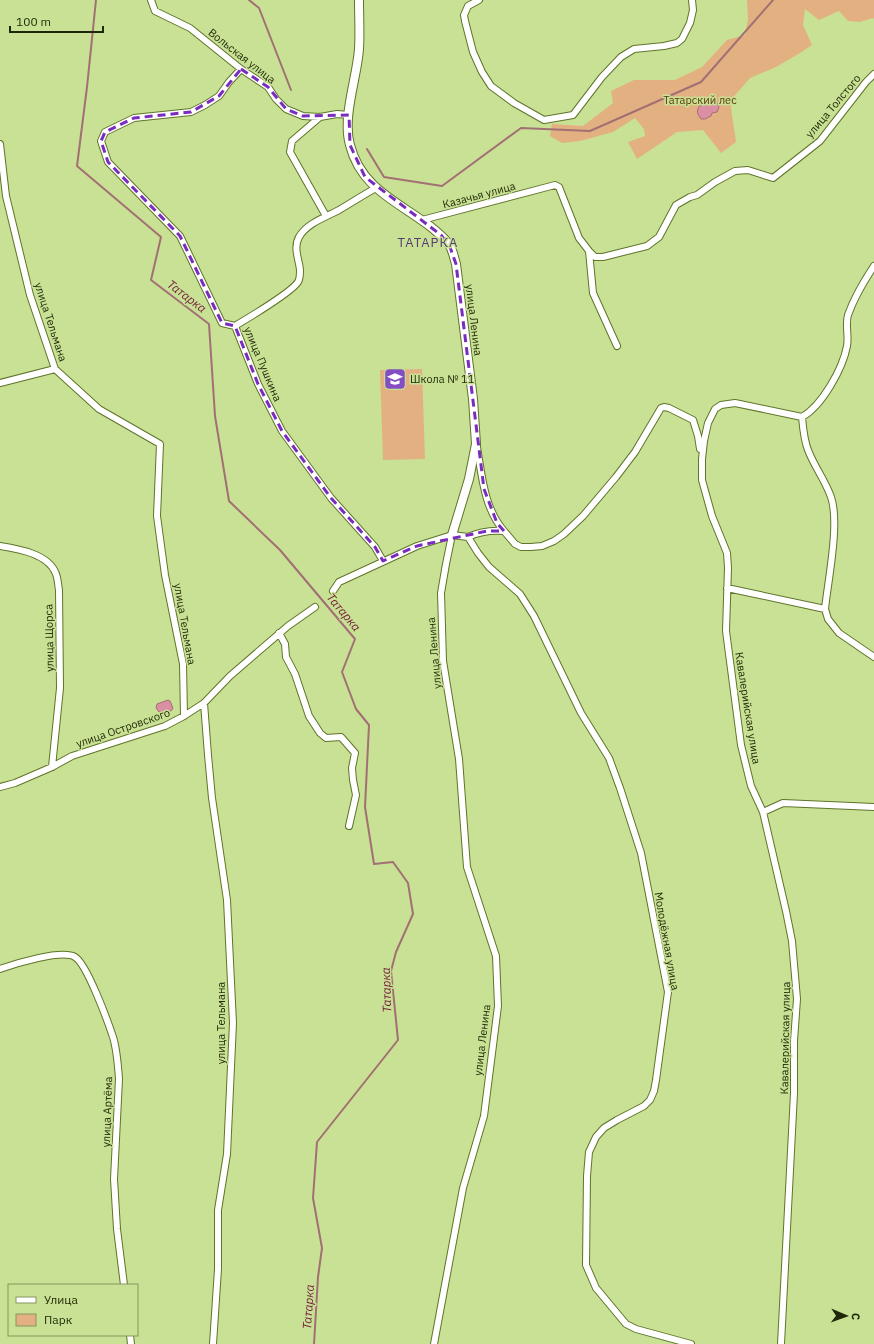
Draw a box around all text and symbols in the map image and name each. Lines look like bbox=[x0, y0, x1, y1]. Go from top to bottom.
scale bar bbox=[10, 8, 103, 34]
text: 100 m bbox=[16, 14, 51, 29]
street label: Вольская улица bbox=[206, 25, 279, 87]
street label: улица Толстого bbox=[802, 71, 864, 141]
park label: Татарский лес bbox=[663, 93, 737, 107]
street label: Казачья улица bbox=[441, 179, 517, 211]
district label: ТАТАРКА bbox=[398, 234, 458, 251]
water label: Татарка bbox=[164, 276, 210, 316]
street label: улица Тельмана bbox=[32, 281, 70, 364]
street label: улица Ленина bbox=[463, 283, 485, 357]
street label: улица Пушкина bbox=[241, 325, 285, 404]
school or university icon: Школа № 11 bbox=[382, 366, 408, 392]
place label: Школа № 11 bbox=[410, 372, 475, 386]
street label: улица Тельмана bbox=[171, 582, 199, 666]
water label: Татарка bbox=[324, 590, 364, 634]
street label: улица Щорса bbox=[41, 604, 57, 672]
street label: улица Ленина bbox=[424, 616, 444, 689]
street label: Кавалерийская улица bbox=[732, 651, 764, 765]
street label: улица Островского bbox=[74, 705, 172, 751]
street label: Молодёжная улица bbox=[651, 891, 683, 991]
water label: Татарка bbox=[378, 967, 394, 1013]
street label: Кавалерийская улица bbox=[777, 981, 793, 1095]
street label: улица Тельмана bbox=[214, 982, 228, 1064]
street label: улица Ленина bbox=[471, 1003, 493, 1077]
street label: улица Артёма bbox=[99, 1076, 115, 1148]
legend bbox=[8, 1284, 138, 1336]
water label: Татарка bbox=[299, 1284, 317, 1330]
text: Улица bbox=[44, 1292, 78, 1307]
north arrow bbox=[826, 1296, 866, 1336]
text: Парк bbox=[44, 1312, 73, 1327]
text: С bbox=[849, 1313, 863, 1320]

